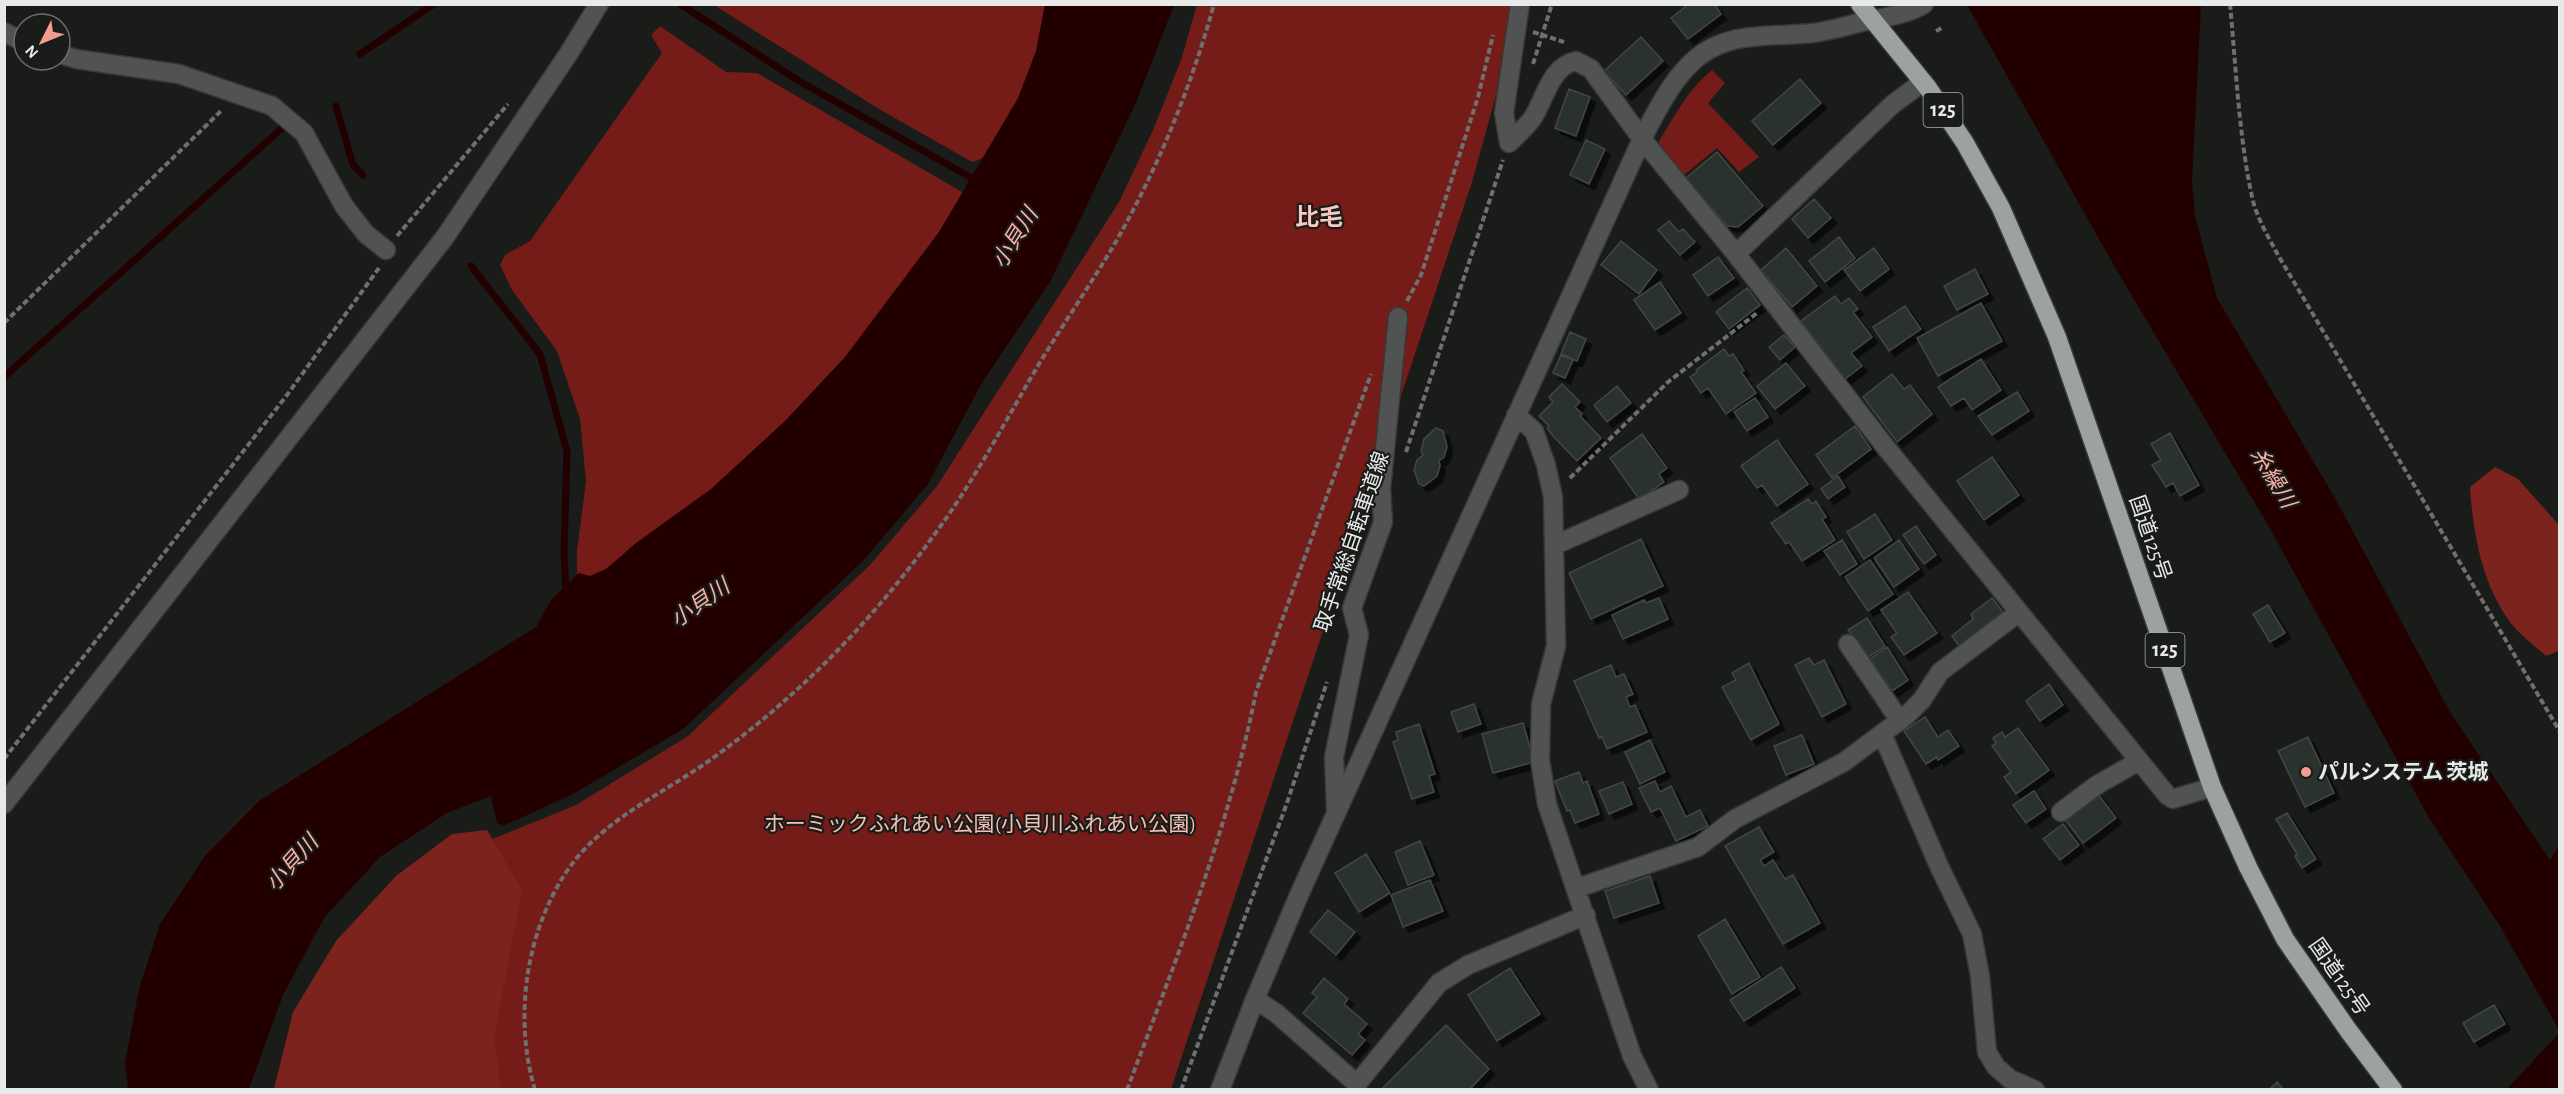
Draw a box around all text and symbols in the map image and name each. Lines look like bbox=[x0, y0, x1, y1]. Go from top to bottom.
north arrow bbox=[12, 12, 72, 72]
text: N bbox=[22, 42, 41, 61]
road number: 125 bbox=[1924, 93, 1962, 127]
water label: 小貝川 bbox=[987, 202, 1043, 272]
district label: 比毛 bbox=[1295, 204, 1343, 230]
water label: 糸繰川 bbox=[2247, 444, 2301, 514]
street label: 取手常総自転車道線 bbox=[1310, 449, 1393, 635]
street label: 国道125号 bbox=[2126, 492, 2175, 583]
water label: 小貝川 bbox=[666, 573, 735, 631]
road number: 125 bbox=[2146, 633, 2184, 667]
place label: パルシステム 茨城 bbox=[2318, 760, 2489, 783]
marker: パルシステム 茨城 bbox=[2299, 765, 2313, 779]
park label: ホーミックふれあい公園(小貝川ふれあい公園) bbox=[764, 813, 1196, 835]
water label: 小貝川 bbox=[261, 829, 324, 895]
street label: 国道125号 bbox=[2305, 934, 2374, 1019]

